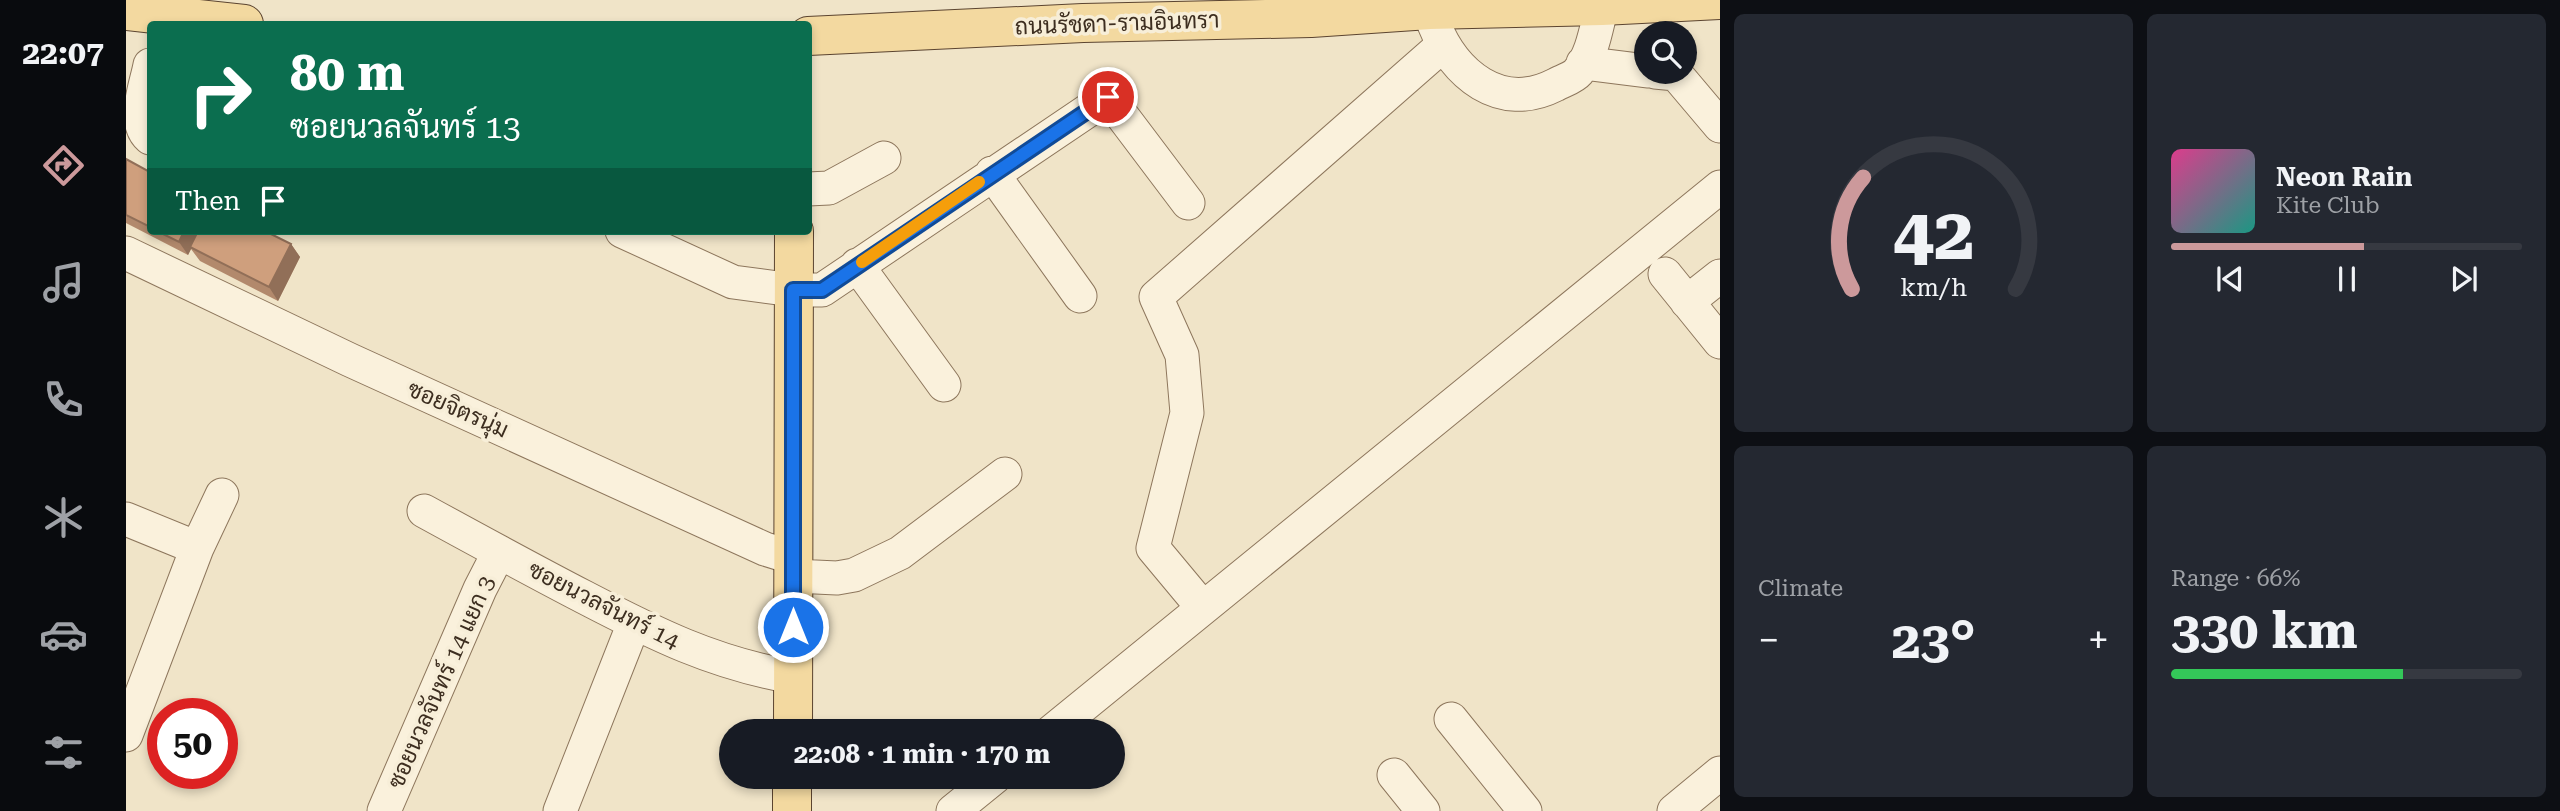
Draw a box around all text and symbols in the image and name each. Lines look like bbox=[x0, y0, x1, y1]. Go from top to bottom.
street label: ถนนรัชดา-รามอินทรา bbox=[1014, 5, 1220, 41]
map controls bbox=[1634, 21, 1697, 84]
button: search bbox=[1634, 21, 1697, 84]
text: 22:07 bbox=[22, 34, 104, 72]
text: 80 m bbox=[290, 45, 405, 102]
icon: right bbox=[175, 49, 266, 140]
pin bbox=[1078, 67, 1138, 127]
icon: arrive bbox=[1089, 78, 1127, 116]
text: ซอยนวลจันทร์ 13 bbox=[290, 108, 521, 146]
icon: directions bbox=[39, 141, 88, 190]
text: Neon Rain bbox=[2276, 162, 2412, 192]
icon: arrive bbox=[254, 182, 292, 220]
text: Then bbox=[175, 186, 240, 216]
text: Kite Club bbox=[2276, 192, 2380, 219]
text: 42 bbox=[1893, 193, 1974, 278]
icon: music bbox=[39, 258, 88, 307]
icon: previous bbox=[2211, 260, 2249, 298]
icon: pause bbox=[2328, 260, 2366, 298]
icon: next bbox=[2445, 260, 2483, 298]
text: km/h bbox=[1900, 273, 1967, 302]
street label: ซอยจิตรนุ่ม bbox=[402, 374, 513, 445]
icon: phone bbox=[39, 375, 88, 424]
icon: climate bbox=[39, 493, 88, 542]
street label: ซอยนวลจันทร์ 14 bbox=[524, 553, 685, 655]
text: Range · 66% bbox=[2171, 565, 2300, 592]
street label: ซอยนวลจันทร์ 14 แยก 3 bbox=[380, 570, 501, 793]
text: Climate bbox=[1758, 575, 1843, 602]
position arrow bbox=[756, 590, 830, 664]
text: 330 km bbox=[2171, 600, 2358, 661]
icon: car bbox=[39, 610, 88, 659]
text: 23° bbox=[1891, 610, 1976, 671]
text: − bbox=[1758, 618, 1779, 662]
text: + bbox=[2088, 618, 2109, 662]
speed limit sign: 50 bbox=[147, 698, 238, 789]
icon: filters bbox=[39, 728, 88, 777]
text: 22:08 · 1 min · 170 m bbox=[794, 739, 1050, 769]

